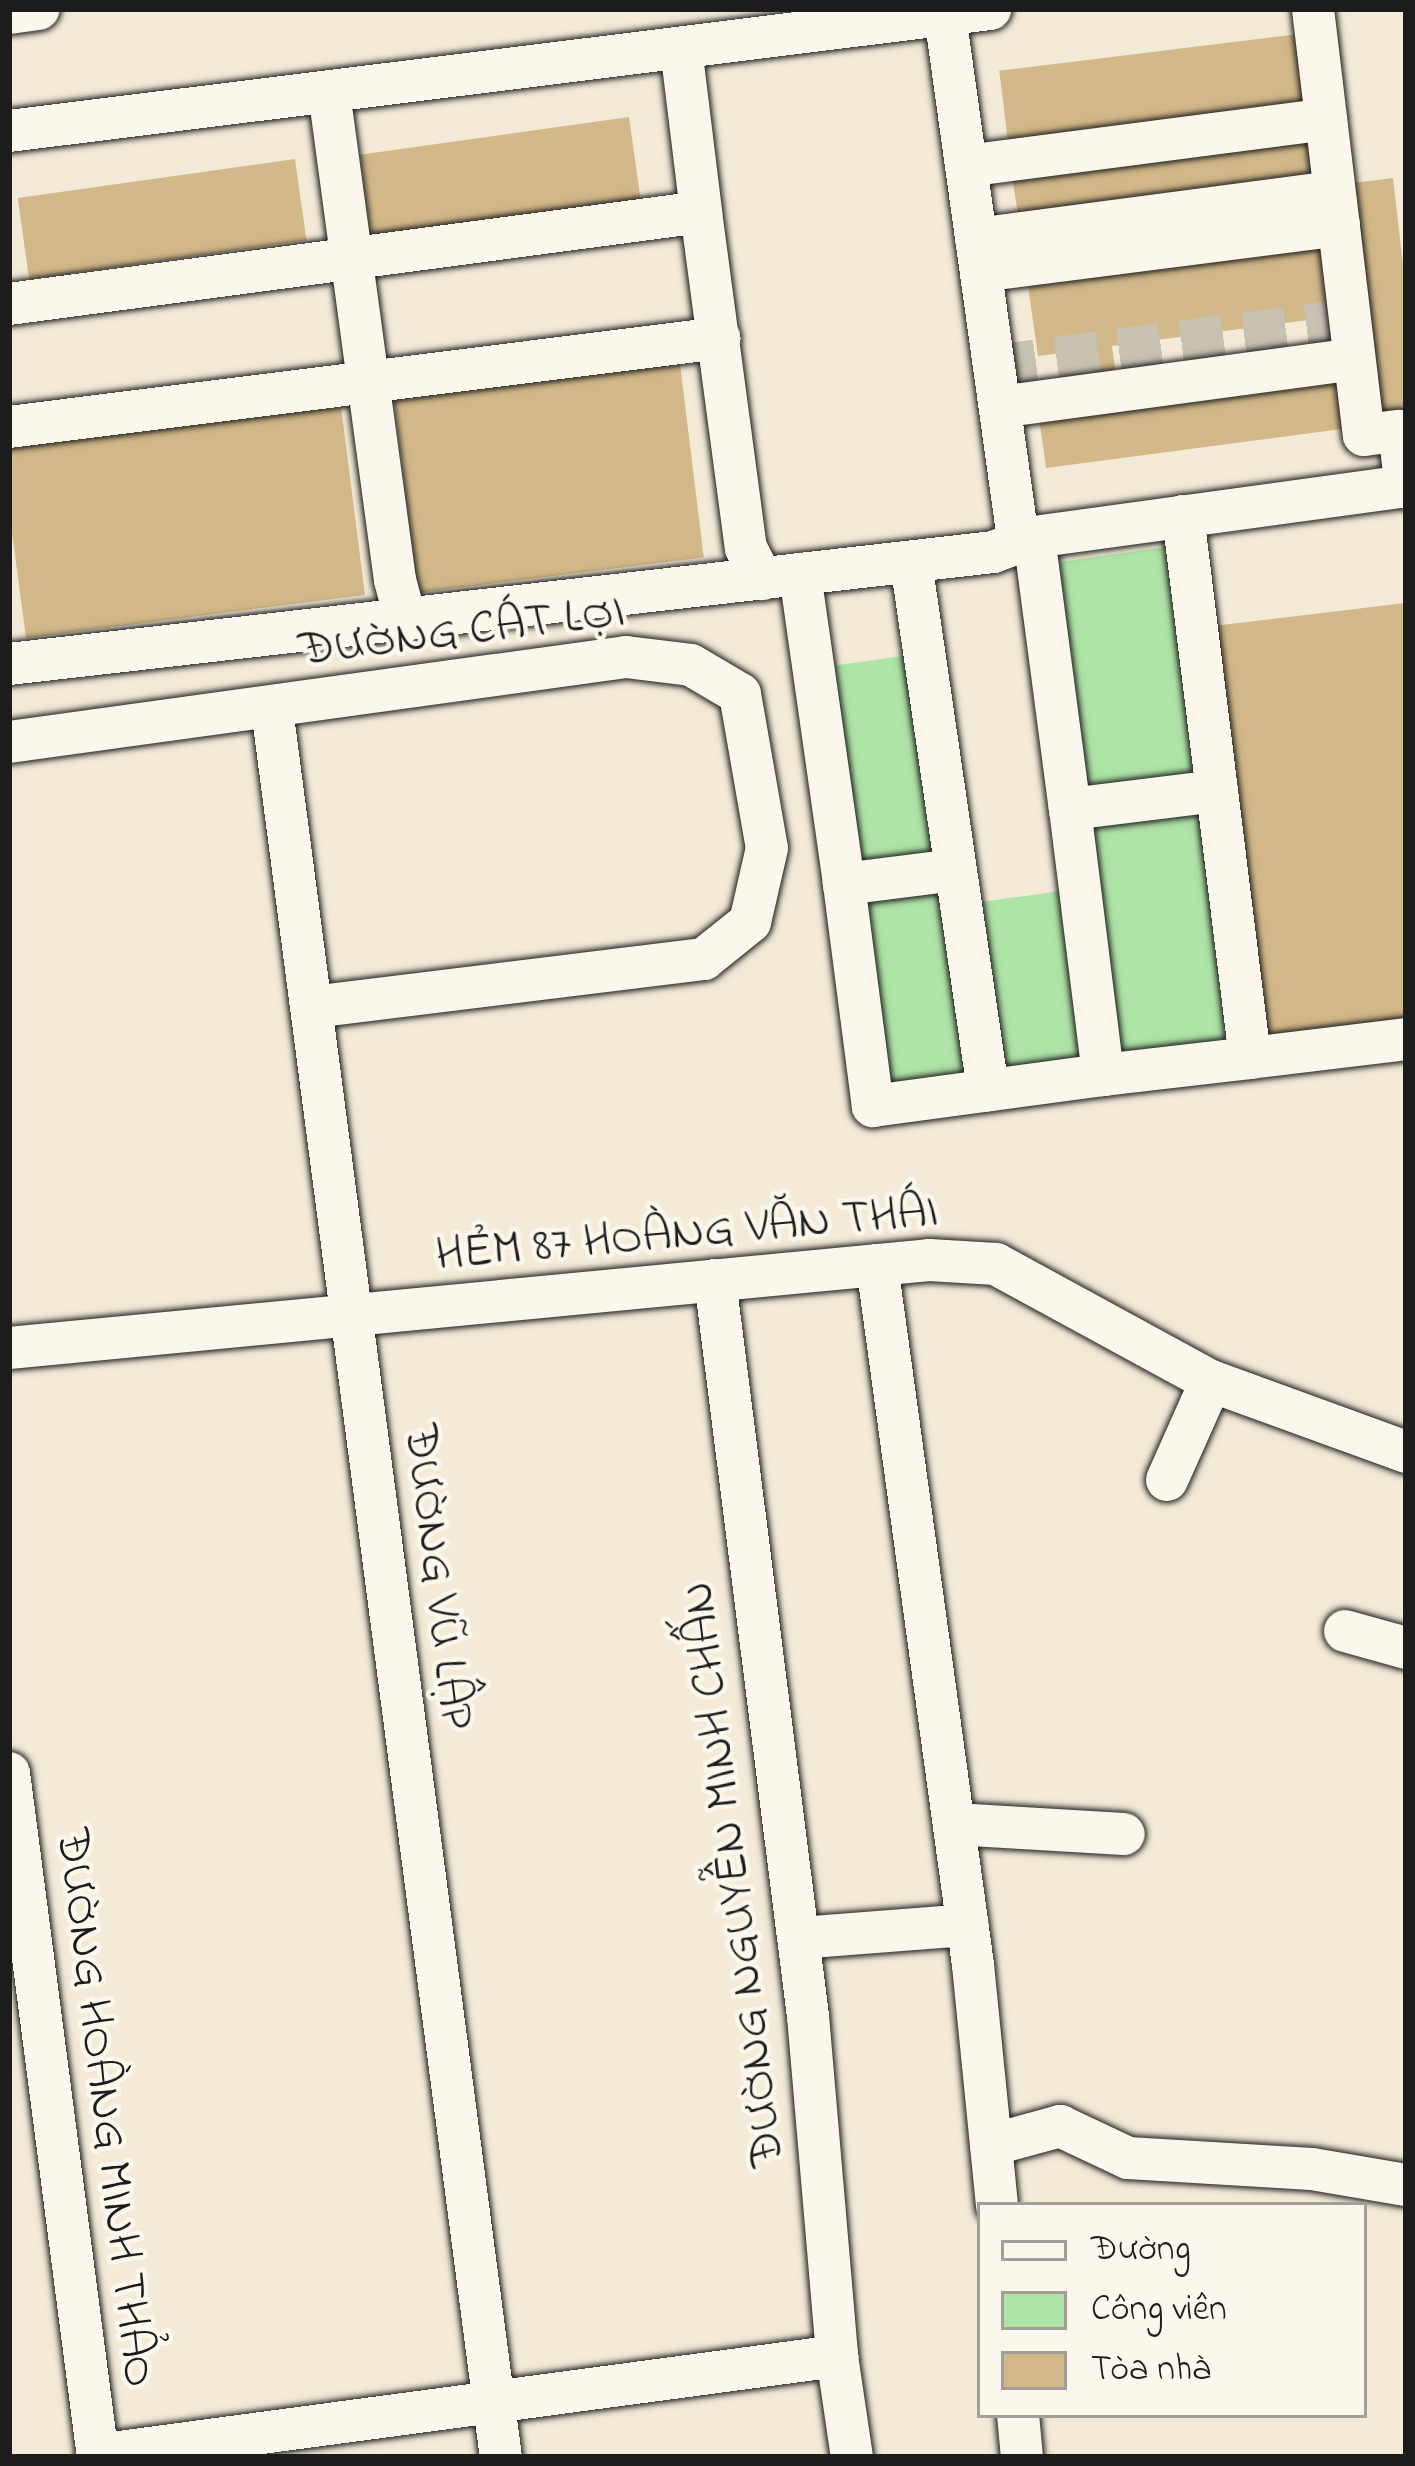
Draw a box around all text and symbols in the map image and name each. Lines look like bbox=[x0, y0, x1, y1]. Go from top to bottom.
street label: ĐƯỜNG CÁT LỢI bbox=[296, 584, 628, 682]
street label: HẺM 87 HOÀNG VĂN THÁI bbox=[433, 1184, 941, 1286]
street label: ĐƯỜNG VŨ LẬP bbox=[389, 1421, 483, 1733]
street label: ĐƯỜNG NGUYỄN MINH CHẤN bbox=[671, 1578, 799, 2170]
street label: ĐƯỜNG HOÀNG MINH THẢO bbox=[41, 1825, 167, 2391]
legend bbox=[977, 2202, 1367, 2418]
text: Đường bbox=[1091, 2224, 1191, 2277]
text: Công viên bbox=[1091, 2284, 1227, 2337]
text: Tòa nhà bbox=[1091, 2344, 1210, 2397]

